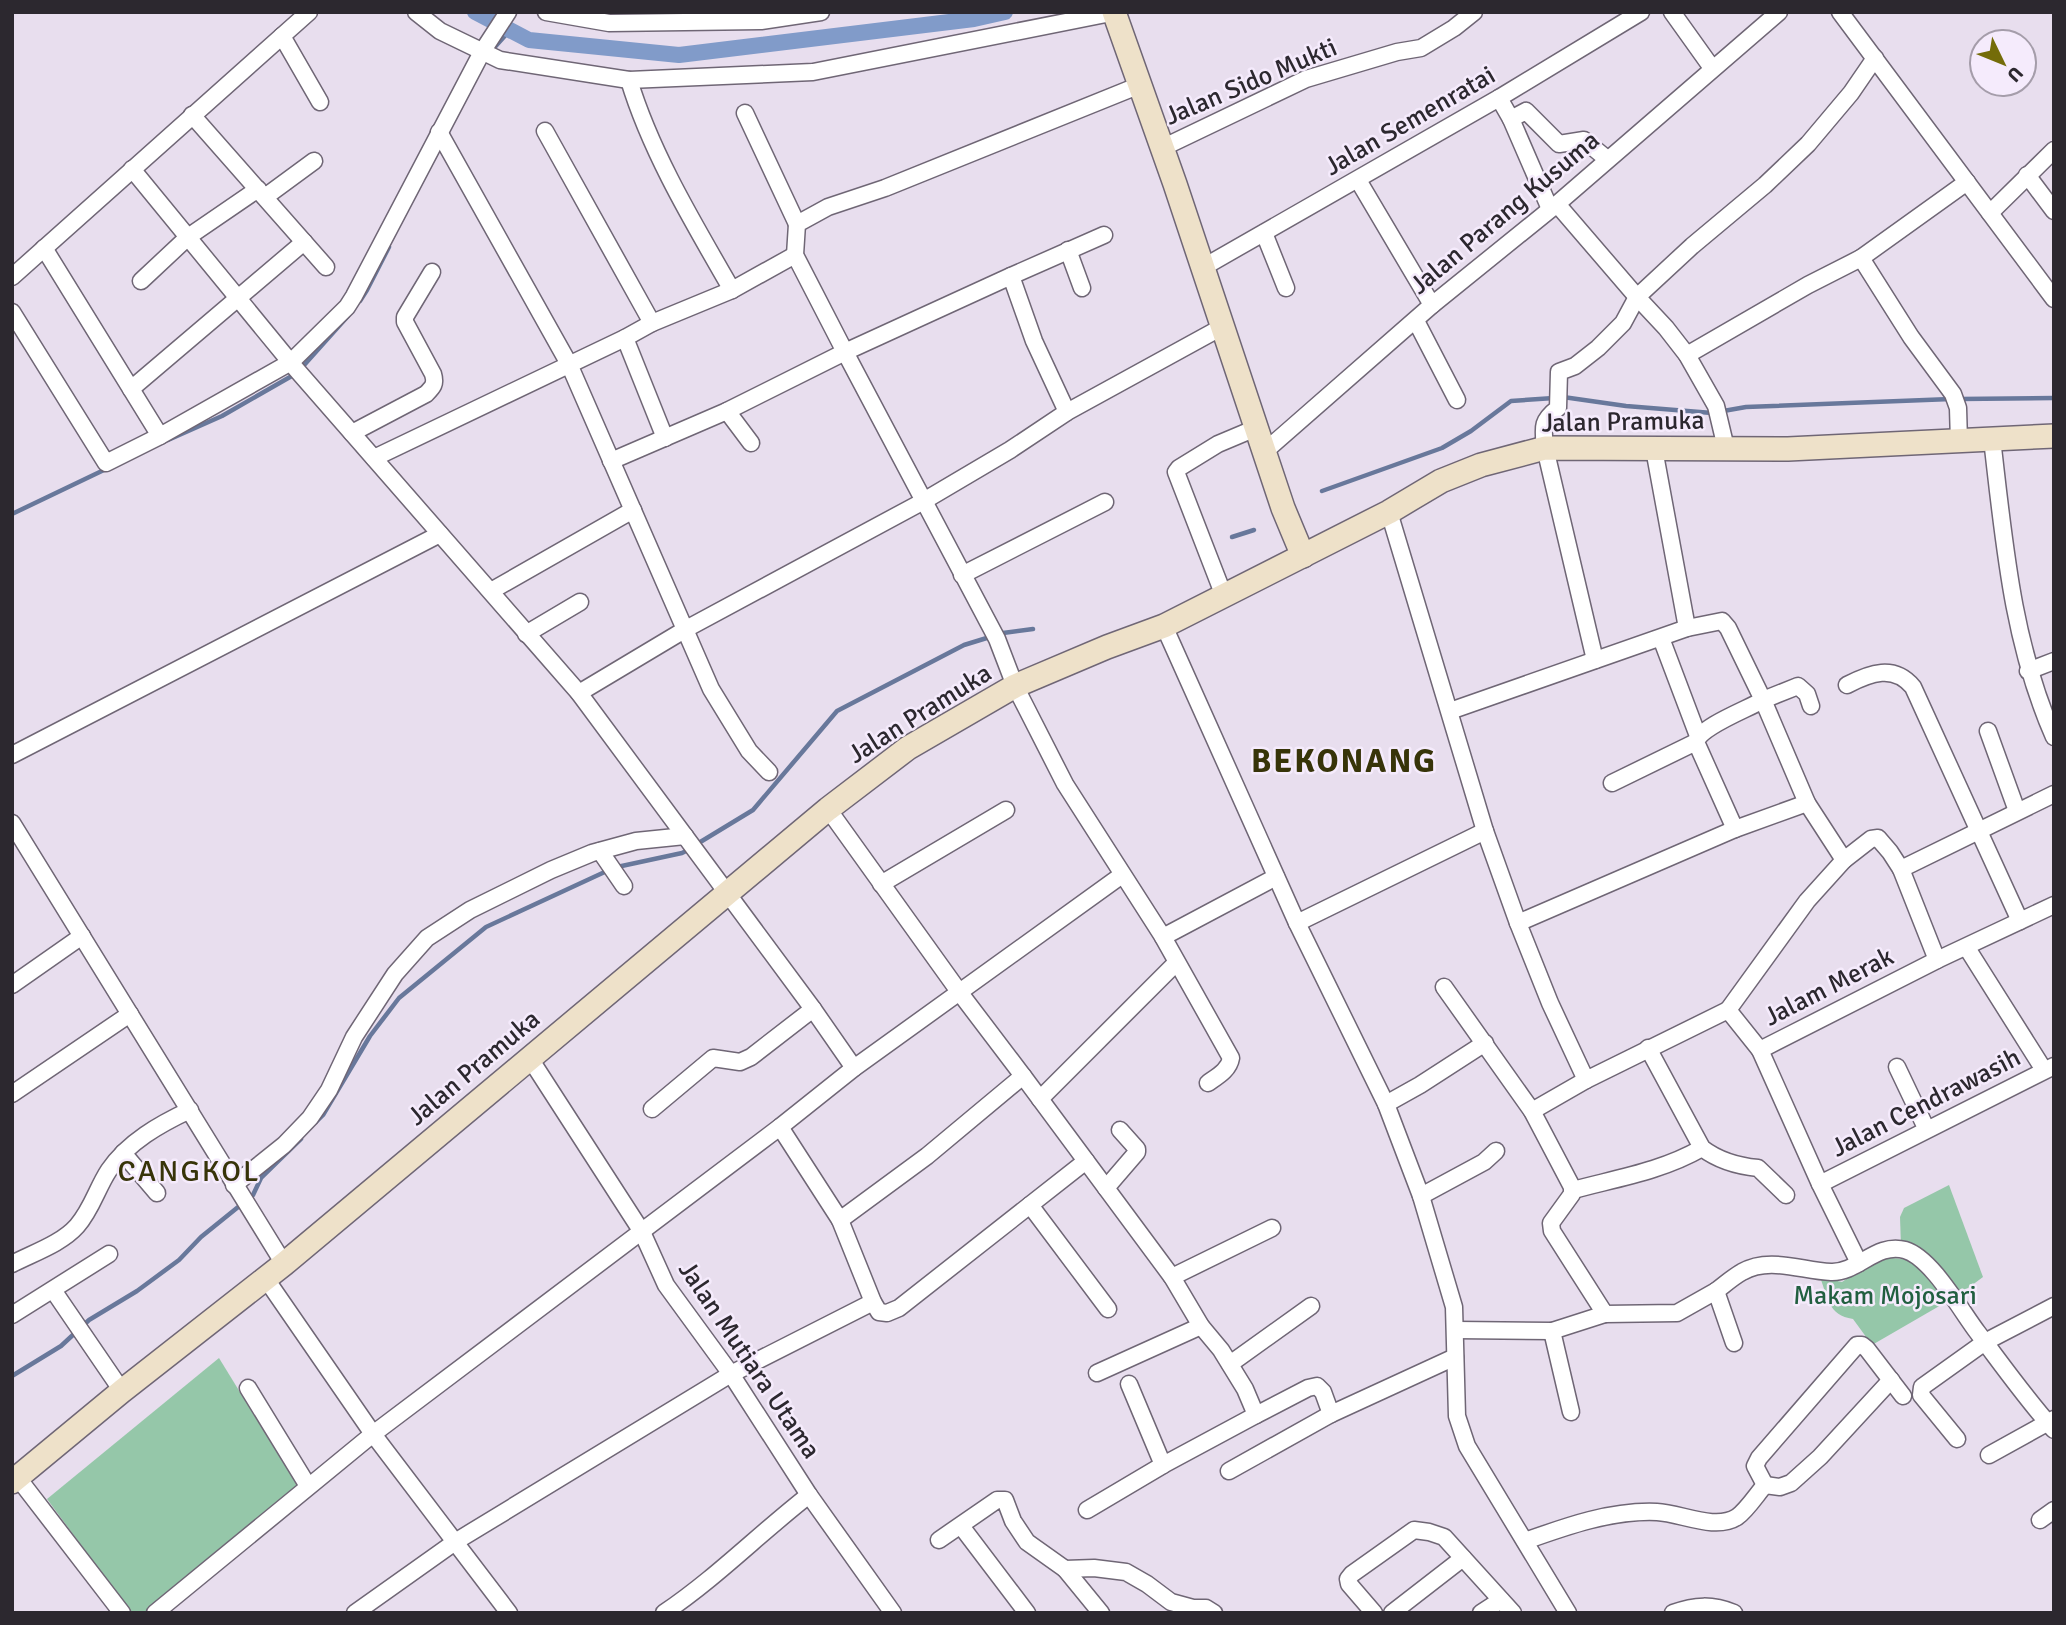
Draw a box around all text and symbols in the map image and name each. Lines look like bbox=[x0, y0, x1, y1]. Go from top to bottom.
north arrow bbox=[1968, 28, 2038, 98]
street label: Jalan Sido Mukti bbox=[1160, 31, 1342, 133]
street label: Jalan Semenratai bbox=[1319, 59, 1501, 183]
text: U bbox=[2002, 61, 2028, 87]
street label: Jalan Parang Kusuma bbox=[1404, 125, 1606, 301]
street label: Jalan Pramuka bbox=[1541, 405, 1705, 439]
street label: Jalan Pramuka bbox=[842, 657, 998, 771]
district label: BEKONANG bbox=[1251, 741, 1437, 782]
street label: Jalam Merak bbox=[1759, 941, 1899, 1033]
street label: Jalan Pramuka bbox=[401, 1003, 547, 1133]
street label: Jalan Cendrawasih bbox=[1826, 1042, 2026, 1164]
district label: CANGKOL bbox=[118, 1153, 260, 1190]
street label: Jalan Mutiara Utama bbox=[671, 1255, 827, 1465]
park label: Makam Mojosari bbox=[1793, 1280, 1977, 1312]

